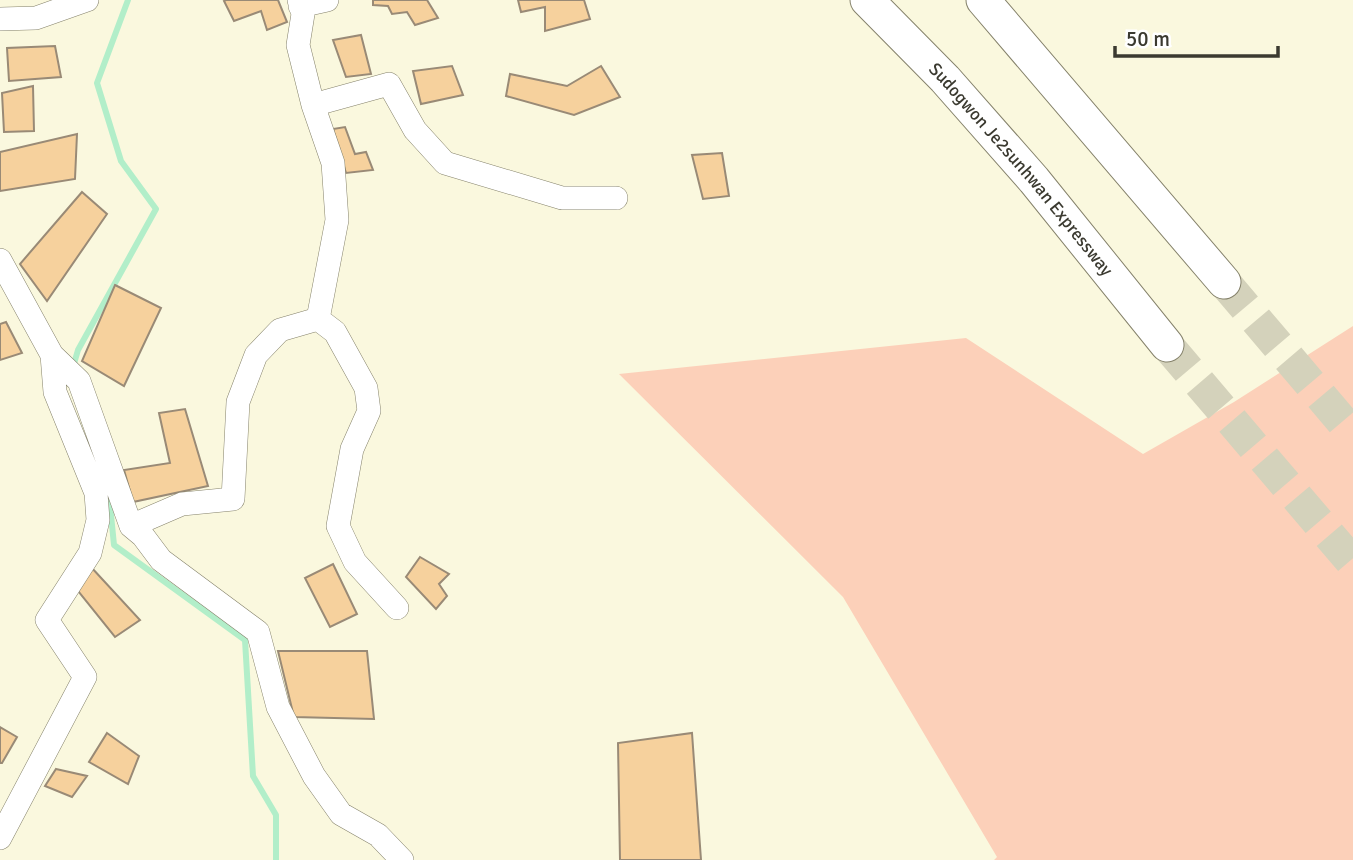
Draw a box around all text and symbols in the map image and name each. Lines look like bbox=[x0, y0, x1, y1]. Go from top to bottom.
scale bar bbox=[1115, 14, 1278, 58]
text: 50 m bbox=[1126, 26, 1170, 52]
street label: Sudogwon Je2sunhwan Expressway bbox=[924, 58, 1118, 281]

